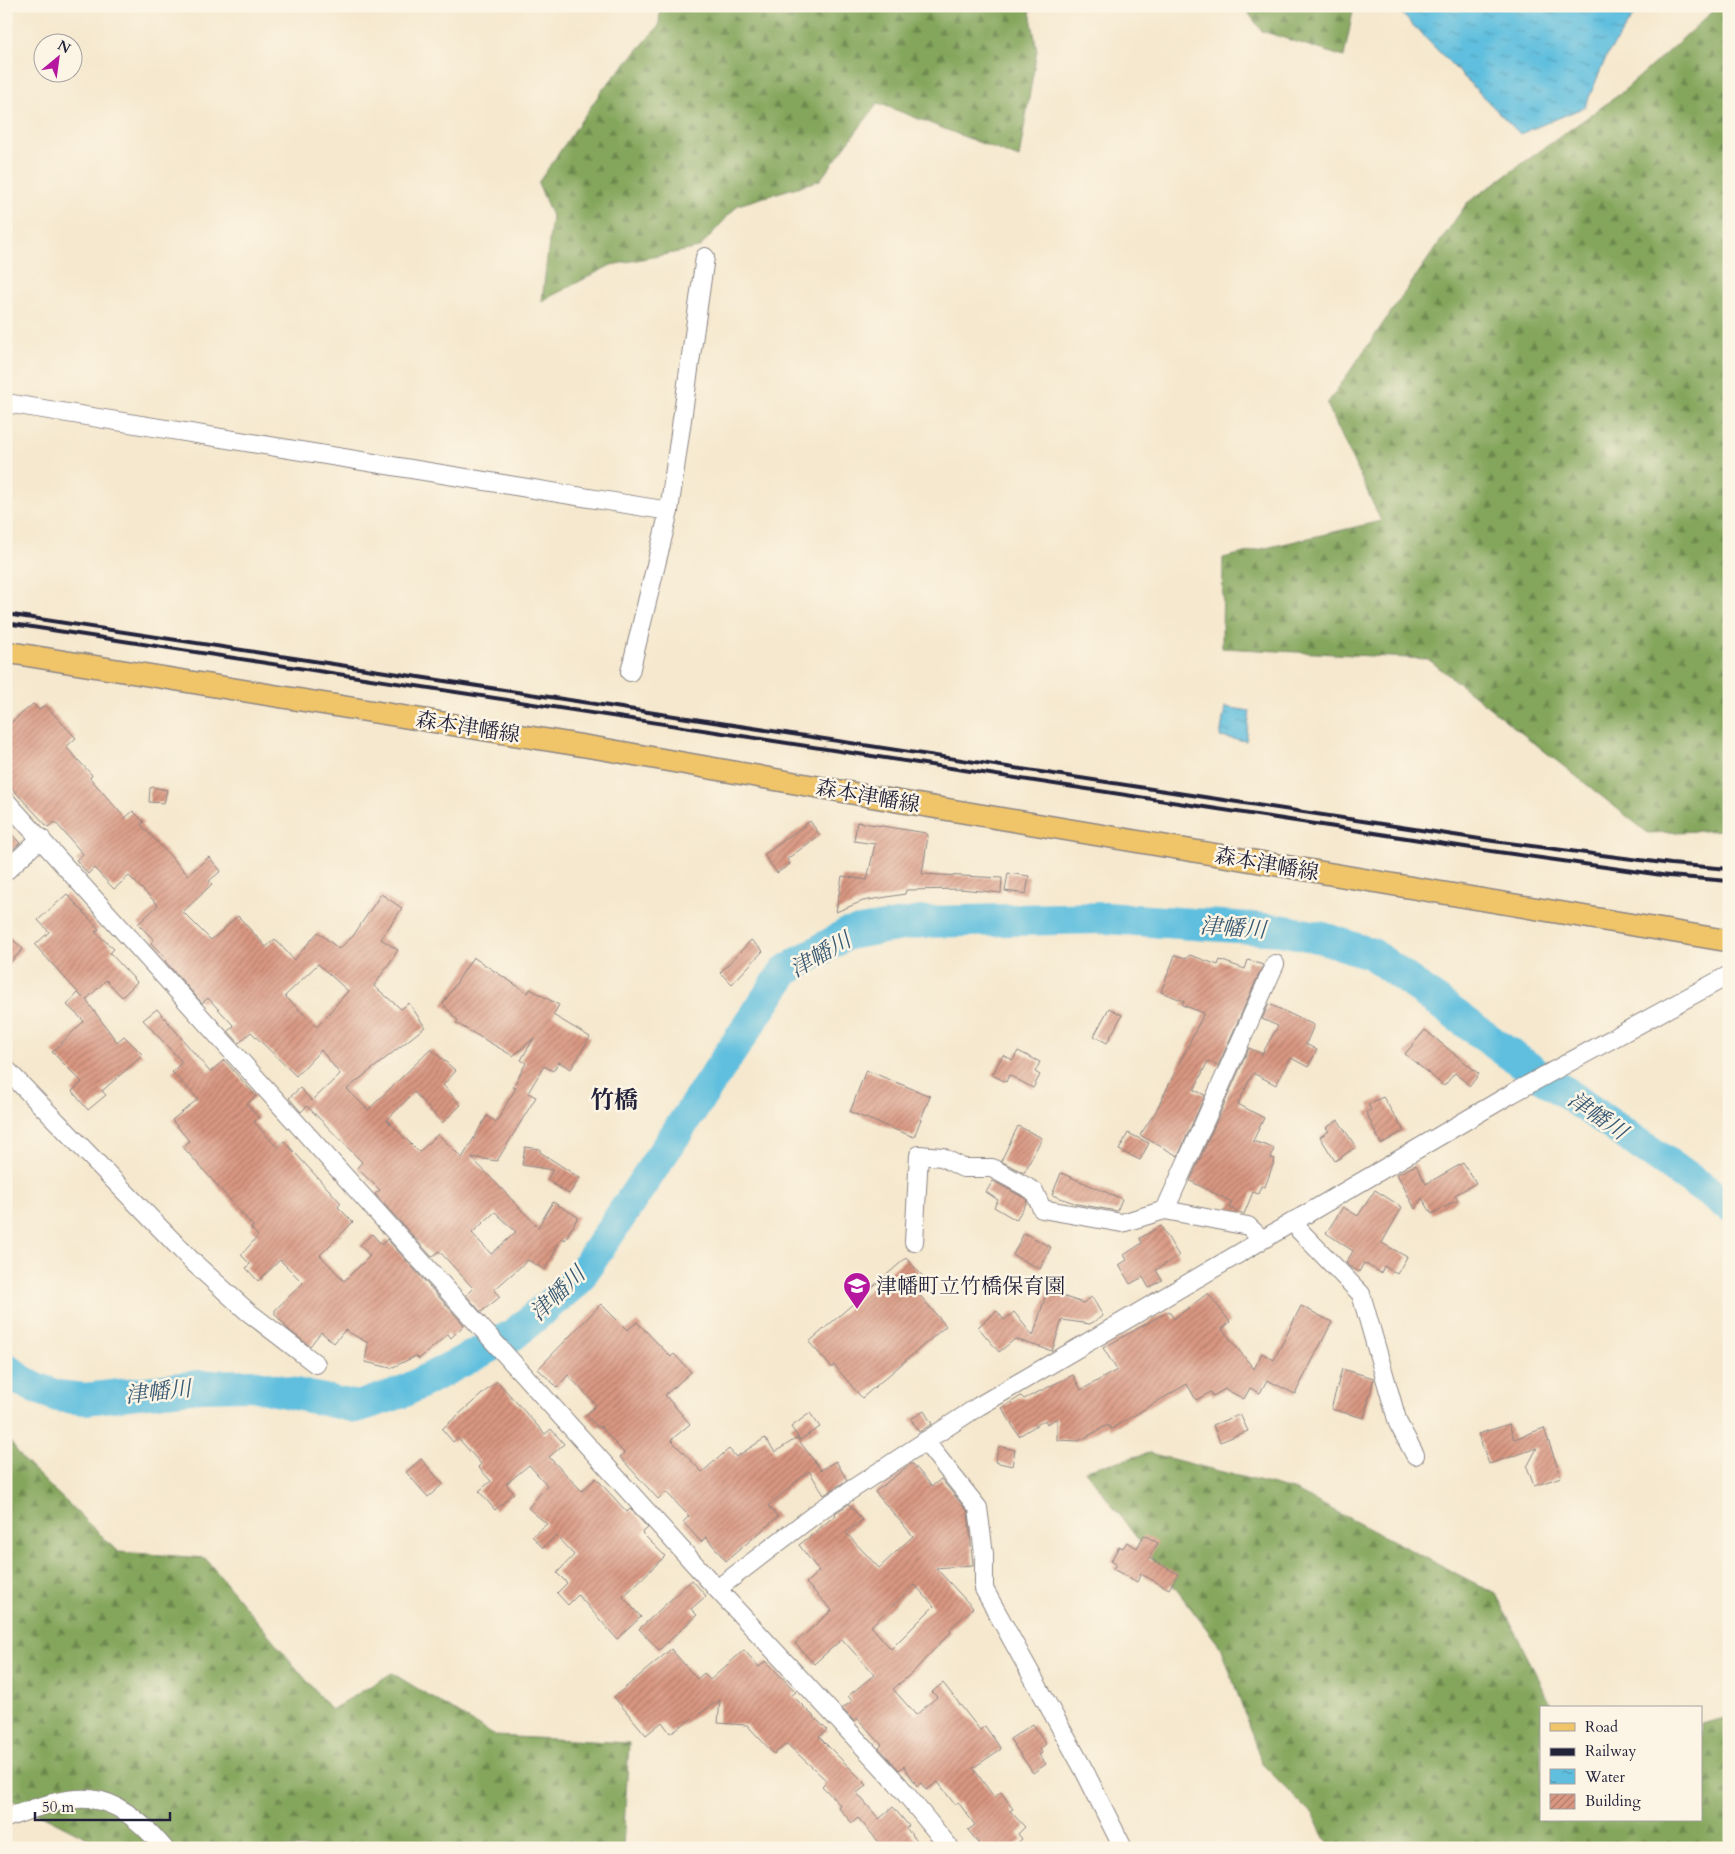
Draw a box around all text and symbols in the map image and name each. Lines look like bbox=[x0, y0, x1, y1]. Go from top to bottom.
north arrow bbox=[32, 32, 82, 82]
text: N bbox=[54, 36, 74, 58]
street label: 森本津幡線 bbox=[414, 705, 522, 750]
street label: 森本津幡線 bbox=[814, 773, 922, 820]
street label: 森本津幡線 bbox=[1213, 841, 1321, 888]
water label: 津幡川 bbox=[1199, 911, 1269, 945]
water label: 津幡川 bbox=[784, 924, 858, 984]
district label: 竹橋 bbox=[590, 1084, 638, 1117]
water label: 津幡川 bbox=[1562, 1085, 1635, 1148]
water label: 津幡川 bbox=[524, 1259, 593, 1327]
school or university icon: 津幡町立竹橋保育園 bbox=[842, 1271, 872, 1310]
place label: 津幡町立竹橋保育園 bbox=[876, 1272, 1065, 1301]
water label: 津幡川 bbox=[124, 1373, 194, 1410]
legend bbox=[1540, 1706, 1702, 1822]
text: Road bbox=[1585, 1717, 1618, 1737]
text: Railway bbox=[1585, 1741, 1636, 1761]
text: Water bbox=[1584, 1767, 1626, 1787]
scale bar bbox=[35, 1789, 170, 1821]
text: Building bbox=[1585, 1791, 1641, 1811]
text: 50 m bbox=[42, 1797, 74, 1817]

